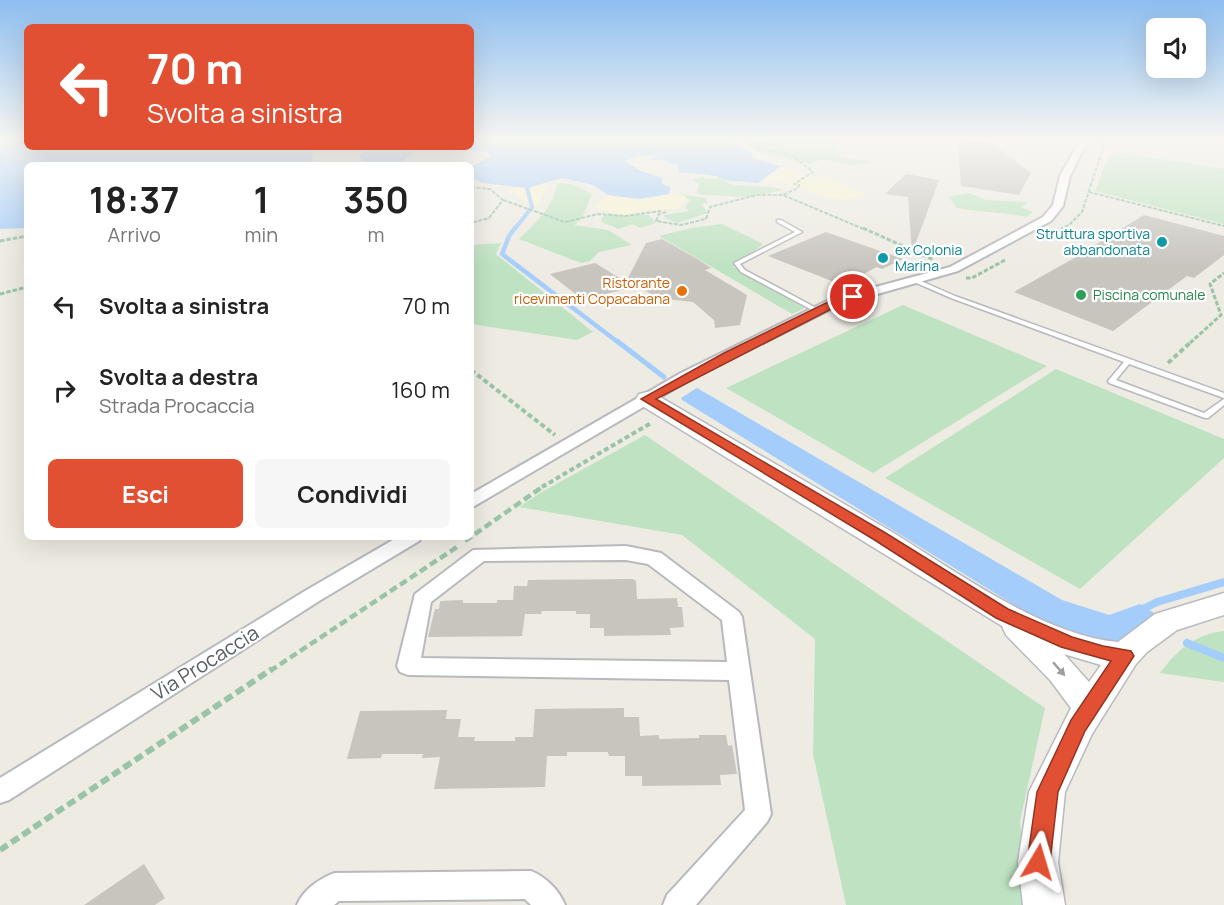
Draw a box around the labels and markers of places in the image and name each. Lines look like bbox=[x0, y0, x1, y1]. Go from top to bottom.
place label: Struttura sportiva abbandonata bbox=[1036, 224, 1150, 259]
marker: Struttura sportiva abbandonata bbox=[1155, 235, 1169, 249]
place label: ex Colonia Marina bbox=[895, 240, 962, 275]
marker: ex Colonia Marina bbox=[876, 251, 890, 265]
pin bbox=[827, 271, 878, 322]
place label: Ristorante ricevimenti Copacabana bbox=[514, 273, 670, 308]
marker: Ristorante ricevimenti Copacabana bbox=[675, 284, 689, 298]
place label: Piscina comunale bbox=[1093, 285, 1205, 304]
marker: Piscina comunale bbox=[1074, 288, 1088, 302]

